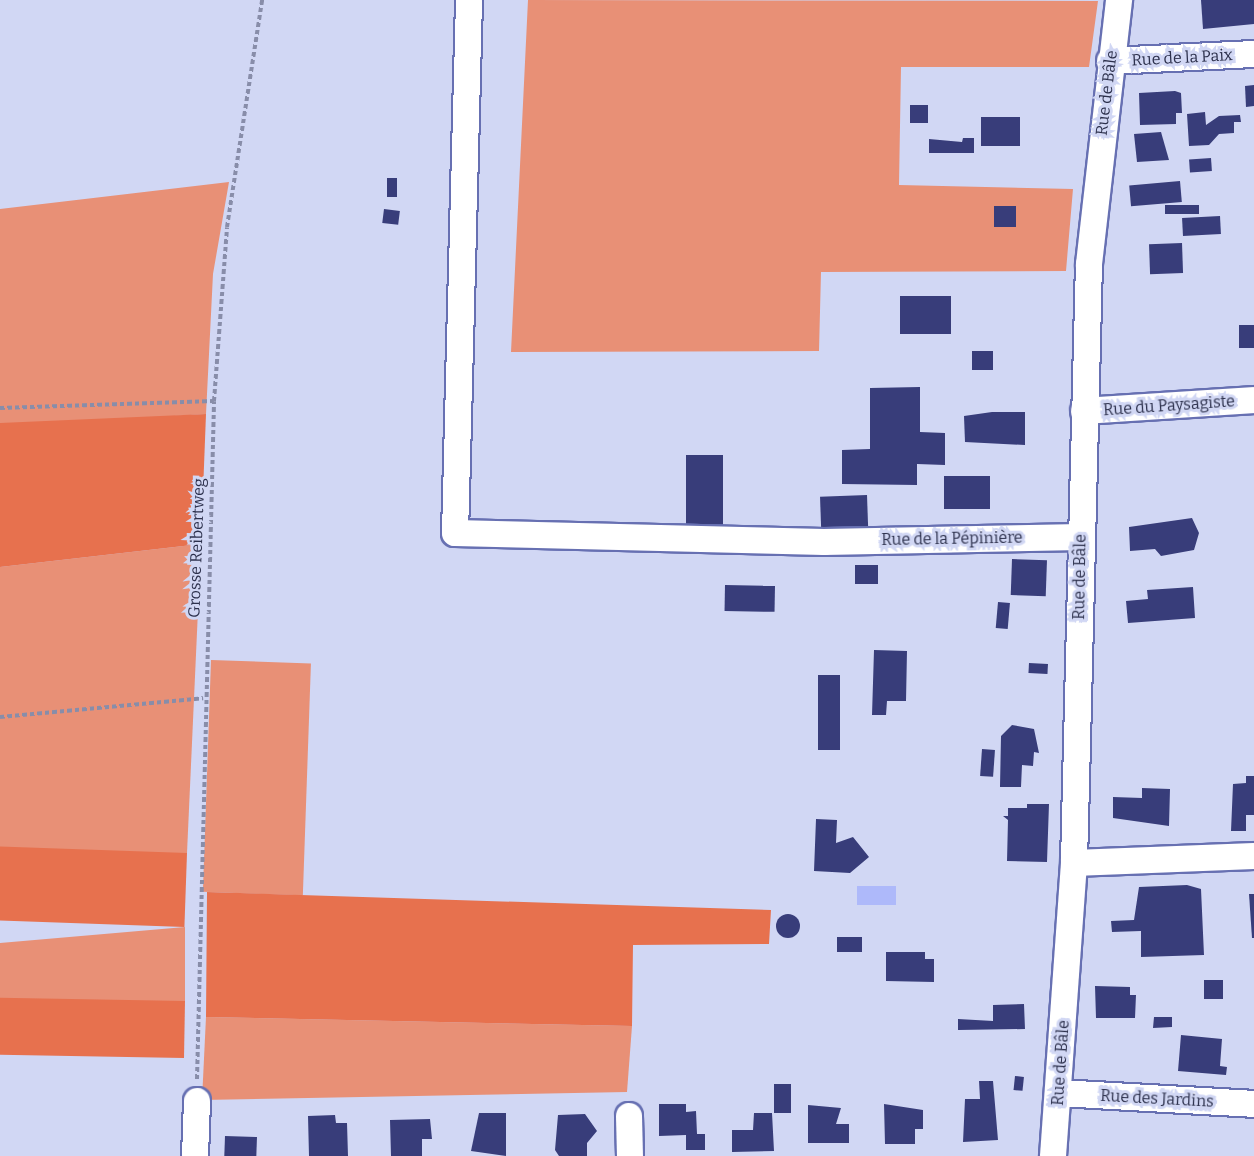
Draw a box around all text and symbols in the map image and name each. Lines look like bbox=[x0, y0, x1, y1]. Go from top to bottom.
street label: Rue de la Paix bbox=[1131, 46, 1233, 70]
street label: Rue de Bâle bbox=[1092, 49, 1122, 137]
street label: Rue du Paysagiste bbox=[1102, 392, 1236, 420]
street label: Grosse Reibertweg bbox=[185, 478, 209, 618]
street label: Rue de la Pépinière bbox=[881, 528, 1023, 550]
street label: Rue de Bâle bbox=[1070, 534, 1090, 620]
street label: Rue de Bâle bbox=[1048, 1020, 1074, 1106]
street label: Rue des Jardins bbox=[1100, 1086, 1214, 1112]

